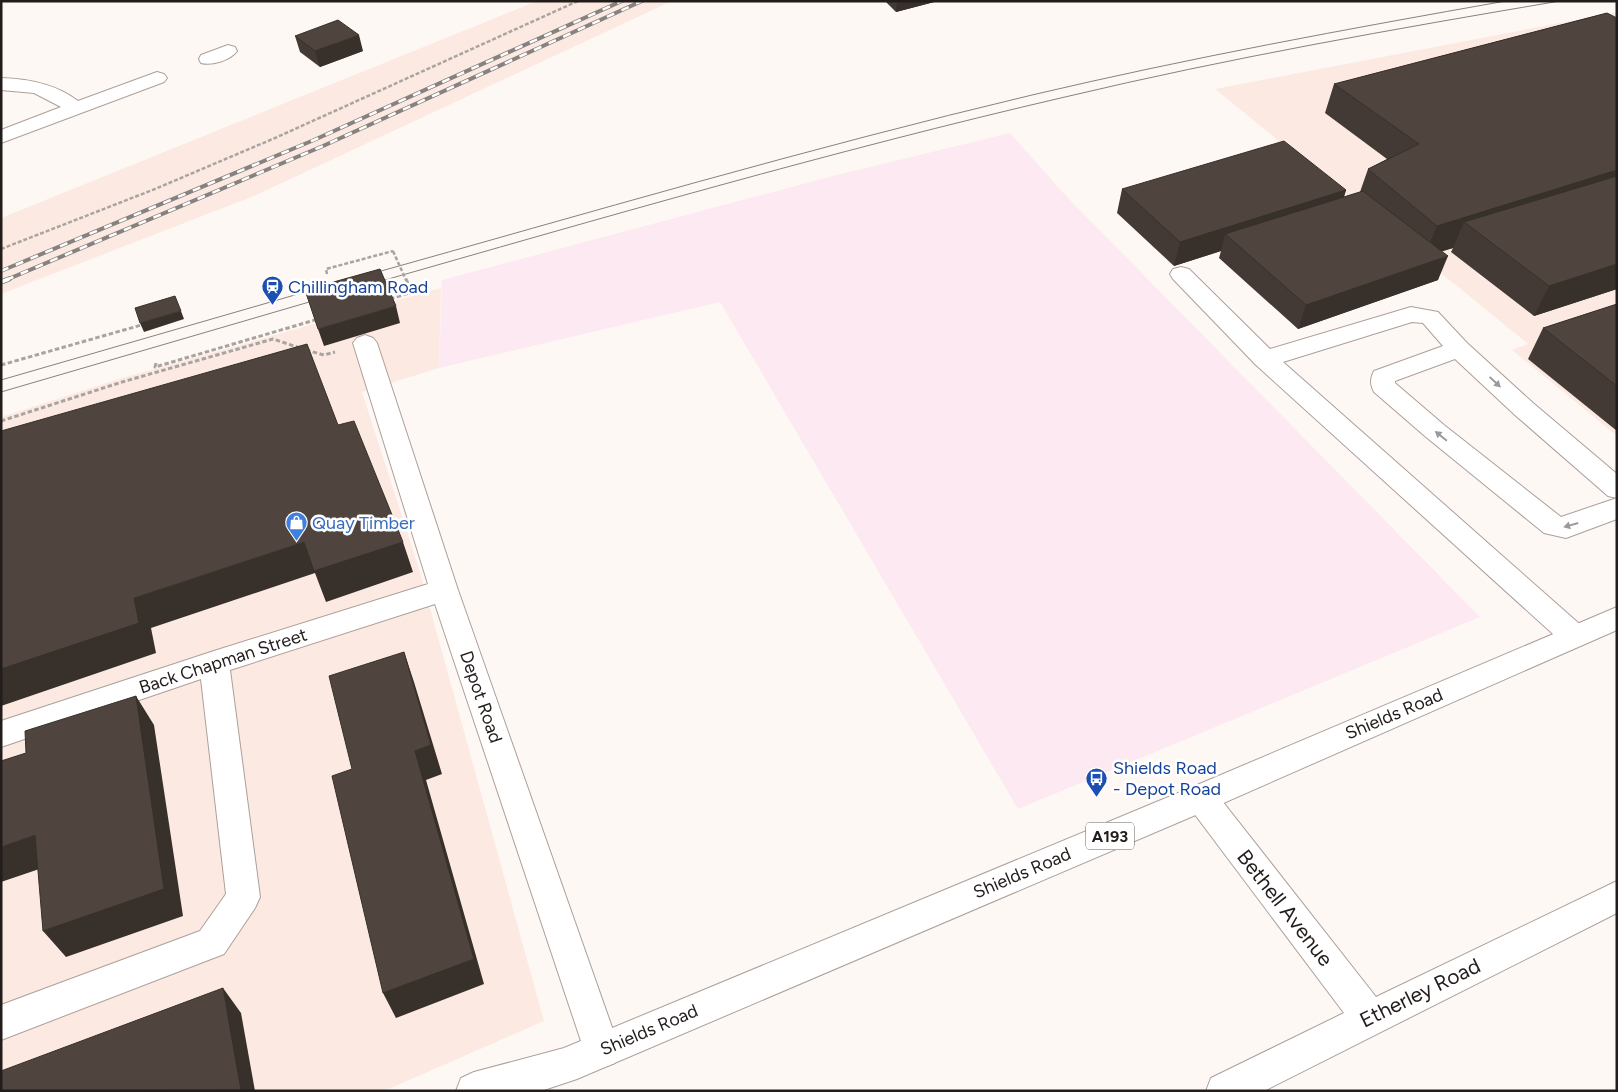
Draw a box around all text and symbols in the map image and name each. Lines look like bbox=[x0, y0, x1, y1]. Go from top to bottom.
station icon: Chillingham Road bbox=[260, 275, 284, 306]
place label: Chillingham Road bbox=[288, 276, 428, 298]
one-way arrow bbox=[1488, 376, 1500, 388]
one-way arrow bbox=[1434, 430, 1447, 441]
shop icon: Quay Timber bbox=[284, 511, 308, 542]
place label: Quay Timber bbox=[312, 512, 415, 534]
one-way arrow bbox=[1563, 521, 1579, 529]
street label: Back Chapman Street bbox=[136, 623, 310, 699]
street label: Depot Road bbox=[455, 648, 507, 746]
street label: Shields Road bbox=[1342, 684, 1446, 744]
place label: Shields Road - Depot Road bbox=[1113, 757, 1221, 800]
bus stop icon: Shields Road - Depot Road bbox=[1085, 766, 1109, 797]
road number: A193 bbox=[1086, 822, 1134, 849]
street label: Shields Road bbox=[970, 843, 1074, 903]
street label: Bethell Avenue bbox=[1232, 844, 1339, 971]
street label: Etherley Road bbox=[1355, 953, 1484, 1033]
street label: Shields Road bbox=[597, 1000, 701, 1060]

